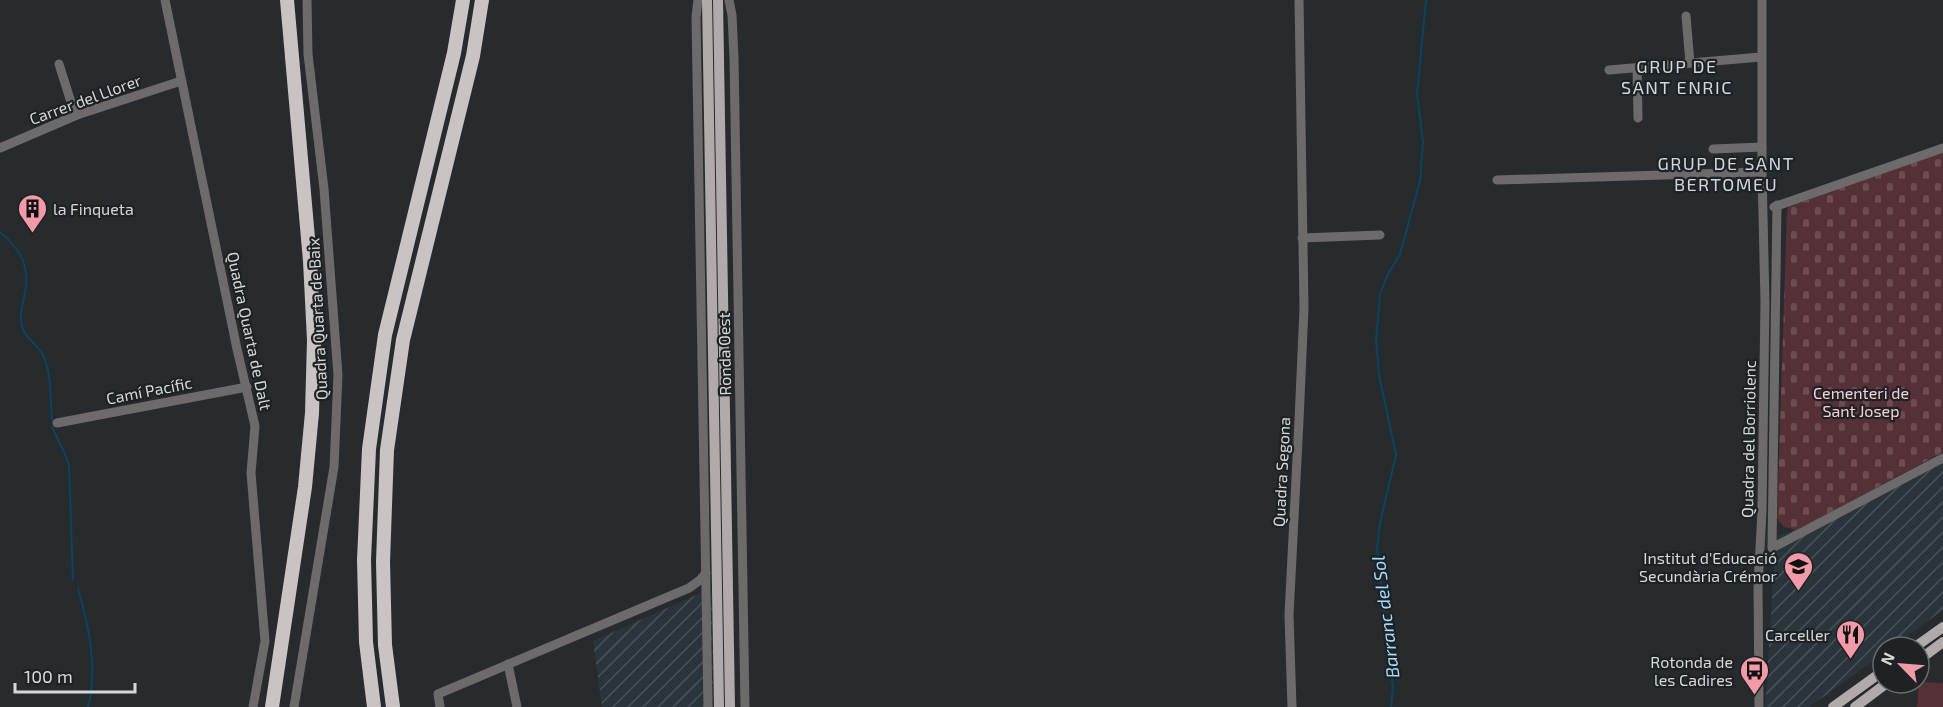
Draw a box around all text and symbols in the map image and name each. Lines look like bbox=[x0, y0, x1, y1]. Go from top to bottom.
district label: GRUP DE SANT ENRIC bbox=[1621, 55, 1733, 98]
street label: Carrer del Llorer bbox=[26, 70, 144, 128]
district label: GRUP DE SANT BERTOMEU bbox=[1657, 152, 1795, 195]
building icon: la Finqueta bbox=[16, 192, 48, 234]
place label: la Finqueta bbox=[53, 199, 134, 218]
street label: Quadra Quarta de Baix bbox=[303, 237, 332, 401]
street label: Quadra Quarta de Dalt bbox=[223, 250, 276, 412]
street label: Ronda Oest bbox=[714, 312, 734, 396]
street label: Quadra del Borriolenc bbox=[1737, 360, 1760, 518]
street label: Camí Pacífic bbox=[105, 372, 194, 408]
park label: Cementeri de Sant Josep bbox=[1813, 383, 1909, 420]
street label: Quadra Segona bbox=[1269, 417, 1294, 528]
place label: Institut d'Educació Secundària Crémor bbox=[1639, 548, 1778, 585]
school or university icon: Institut d'Educació Secundària Crémor bbox=[1782, 550, 1814, 592]
water label: Barranc del Sol bbox=[1367, 554, 1403, 680]
restaurant icon: Carceller bbox=[1835, 618, 1867, 660]
place label: Carceller bbox=[1765, 625, 1831, 644]
north arrow bbox=[1871, 635, 1931, 695]
text: N bbox=[1876, 649, 1898, 668]
place label: Rotonda de les Cadires bbox=[1650, 652, 1733, 689]
bus stop icon: Rotonda de les Cadires bbox=[1738, 654, 1770, 696]
scale bar bbox=[15, 656, 135, 694]
text: 100 m bbox=[24, 665, 73, 687]

